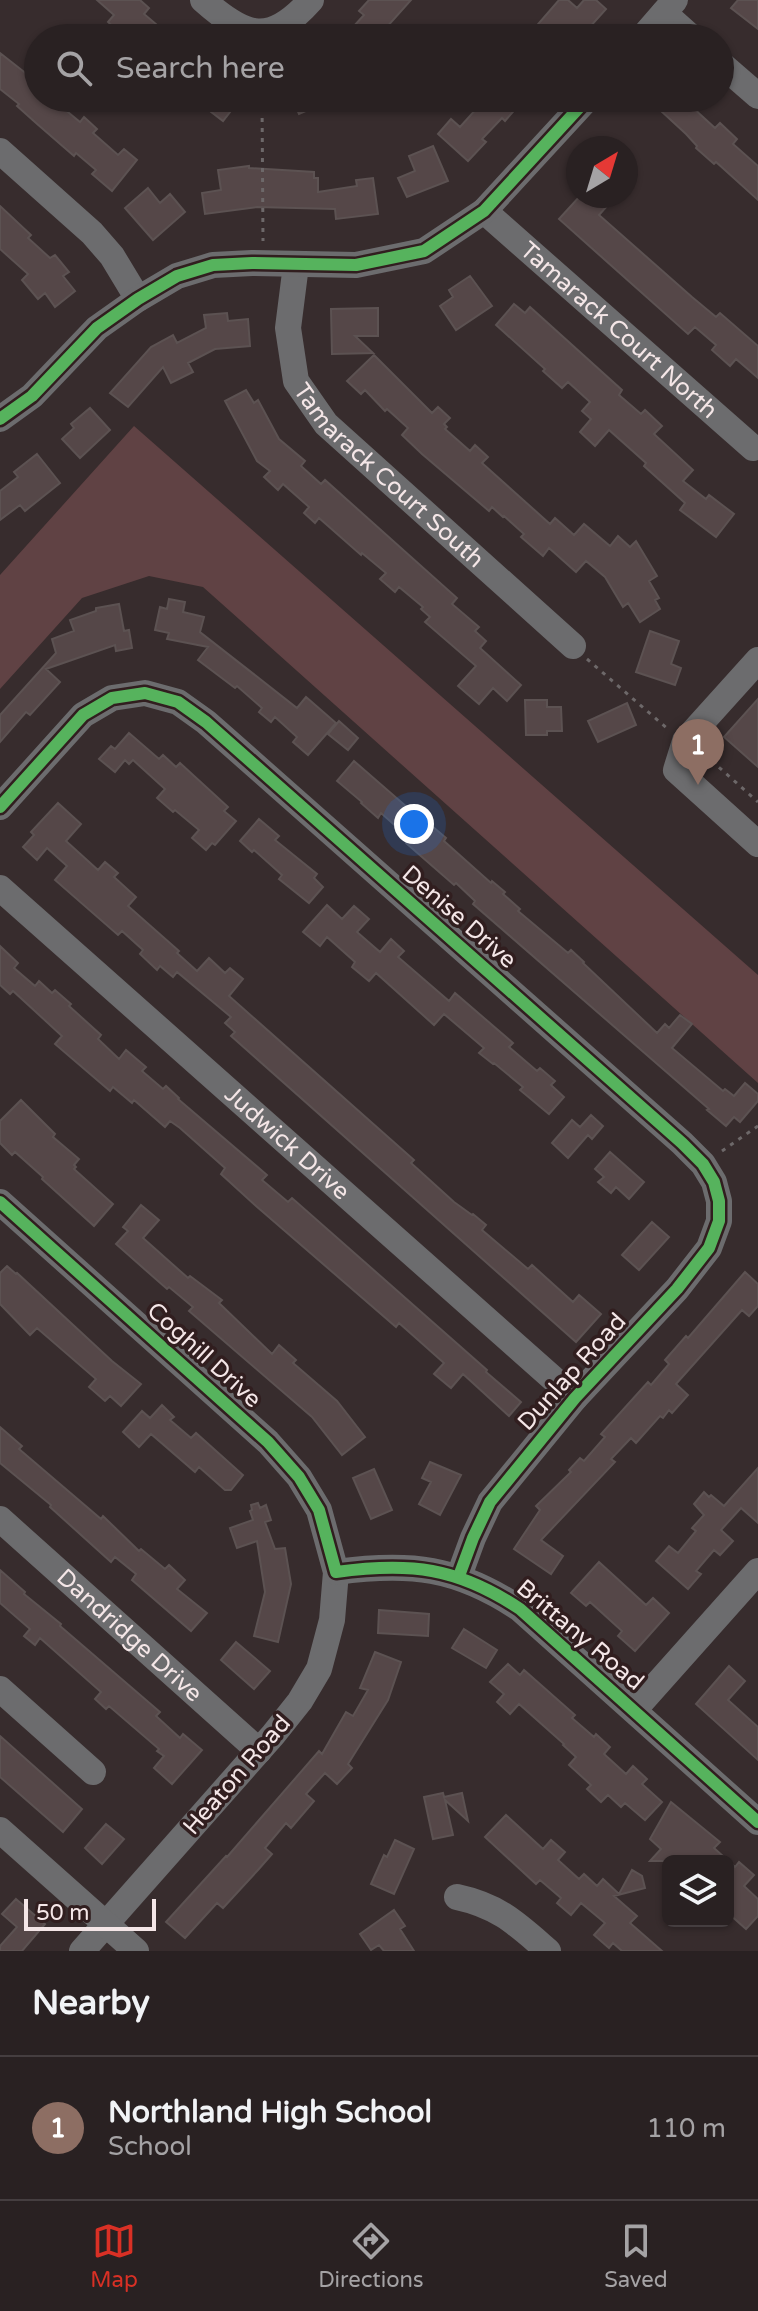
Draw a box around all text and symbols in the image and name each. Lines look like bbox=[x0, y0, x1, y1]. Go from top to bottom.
search box bbox=[24, 24, 734, 112]
icon: search bbox=[52, 46, 96, 90]
text: Search here bbox=[116, 50, 285, 87]
north arrow bbox=[566, 136, 638, 208]
street label: Tamarack Court North bbox=[514, 235, 724, 425]
street label: Tamarack Court South bbox=[287, 377, 490, 574]
pin: 1 bbox=[672, 719, 724, 785]
your location bbox=[394, 804, 434, 844]
street label: Denise Drive bbox=[396, 859, 522, 975]
street label: Judwick Drive bbox=[219, 1080, 356, 1206]
street label: Coghill Drive bbox=[141, 1296, 267, 1414]
street label: Dunlap Road bbox=[512, 1307, 632, 1437]
street label: Dandridge Drive bbox=[51, 1562, 208, 1708]
street label: Brittany Road bbox=[510, 1573, 650, 1697]
street label: Heaton Road bbox=[177, 1709, 297, 1841]
map controls bbox=[662, 1855, 734, 1927]
button: layers bbox=[662, 1855, 734, 1927]
scale bar bbox=[24, 1895, 156, 1931]
text: 50 m bbox=[36, 1900, 90, 1926]
text: Nearby bbox=[32, 1983, 150, 2024]
text: Northland High School bbox=[108, 2094, 432, 2131]
text: 1 bbox=[50, 2113, 66, 2144]
text: 110 m bbox=[646, 2113, 726, 2144]
text: School bbox=[108, 2131, 192, 2162]
tab: Map bbox=[90, 2219, 138, 2293]
tab: Directions bbox=[318, 2219, 424, 2293]
tab: Saved bbox=[604, 2219, 668, 2293]

